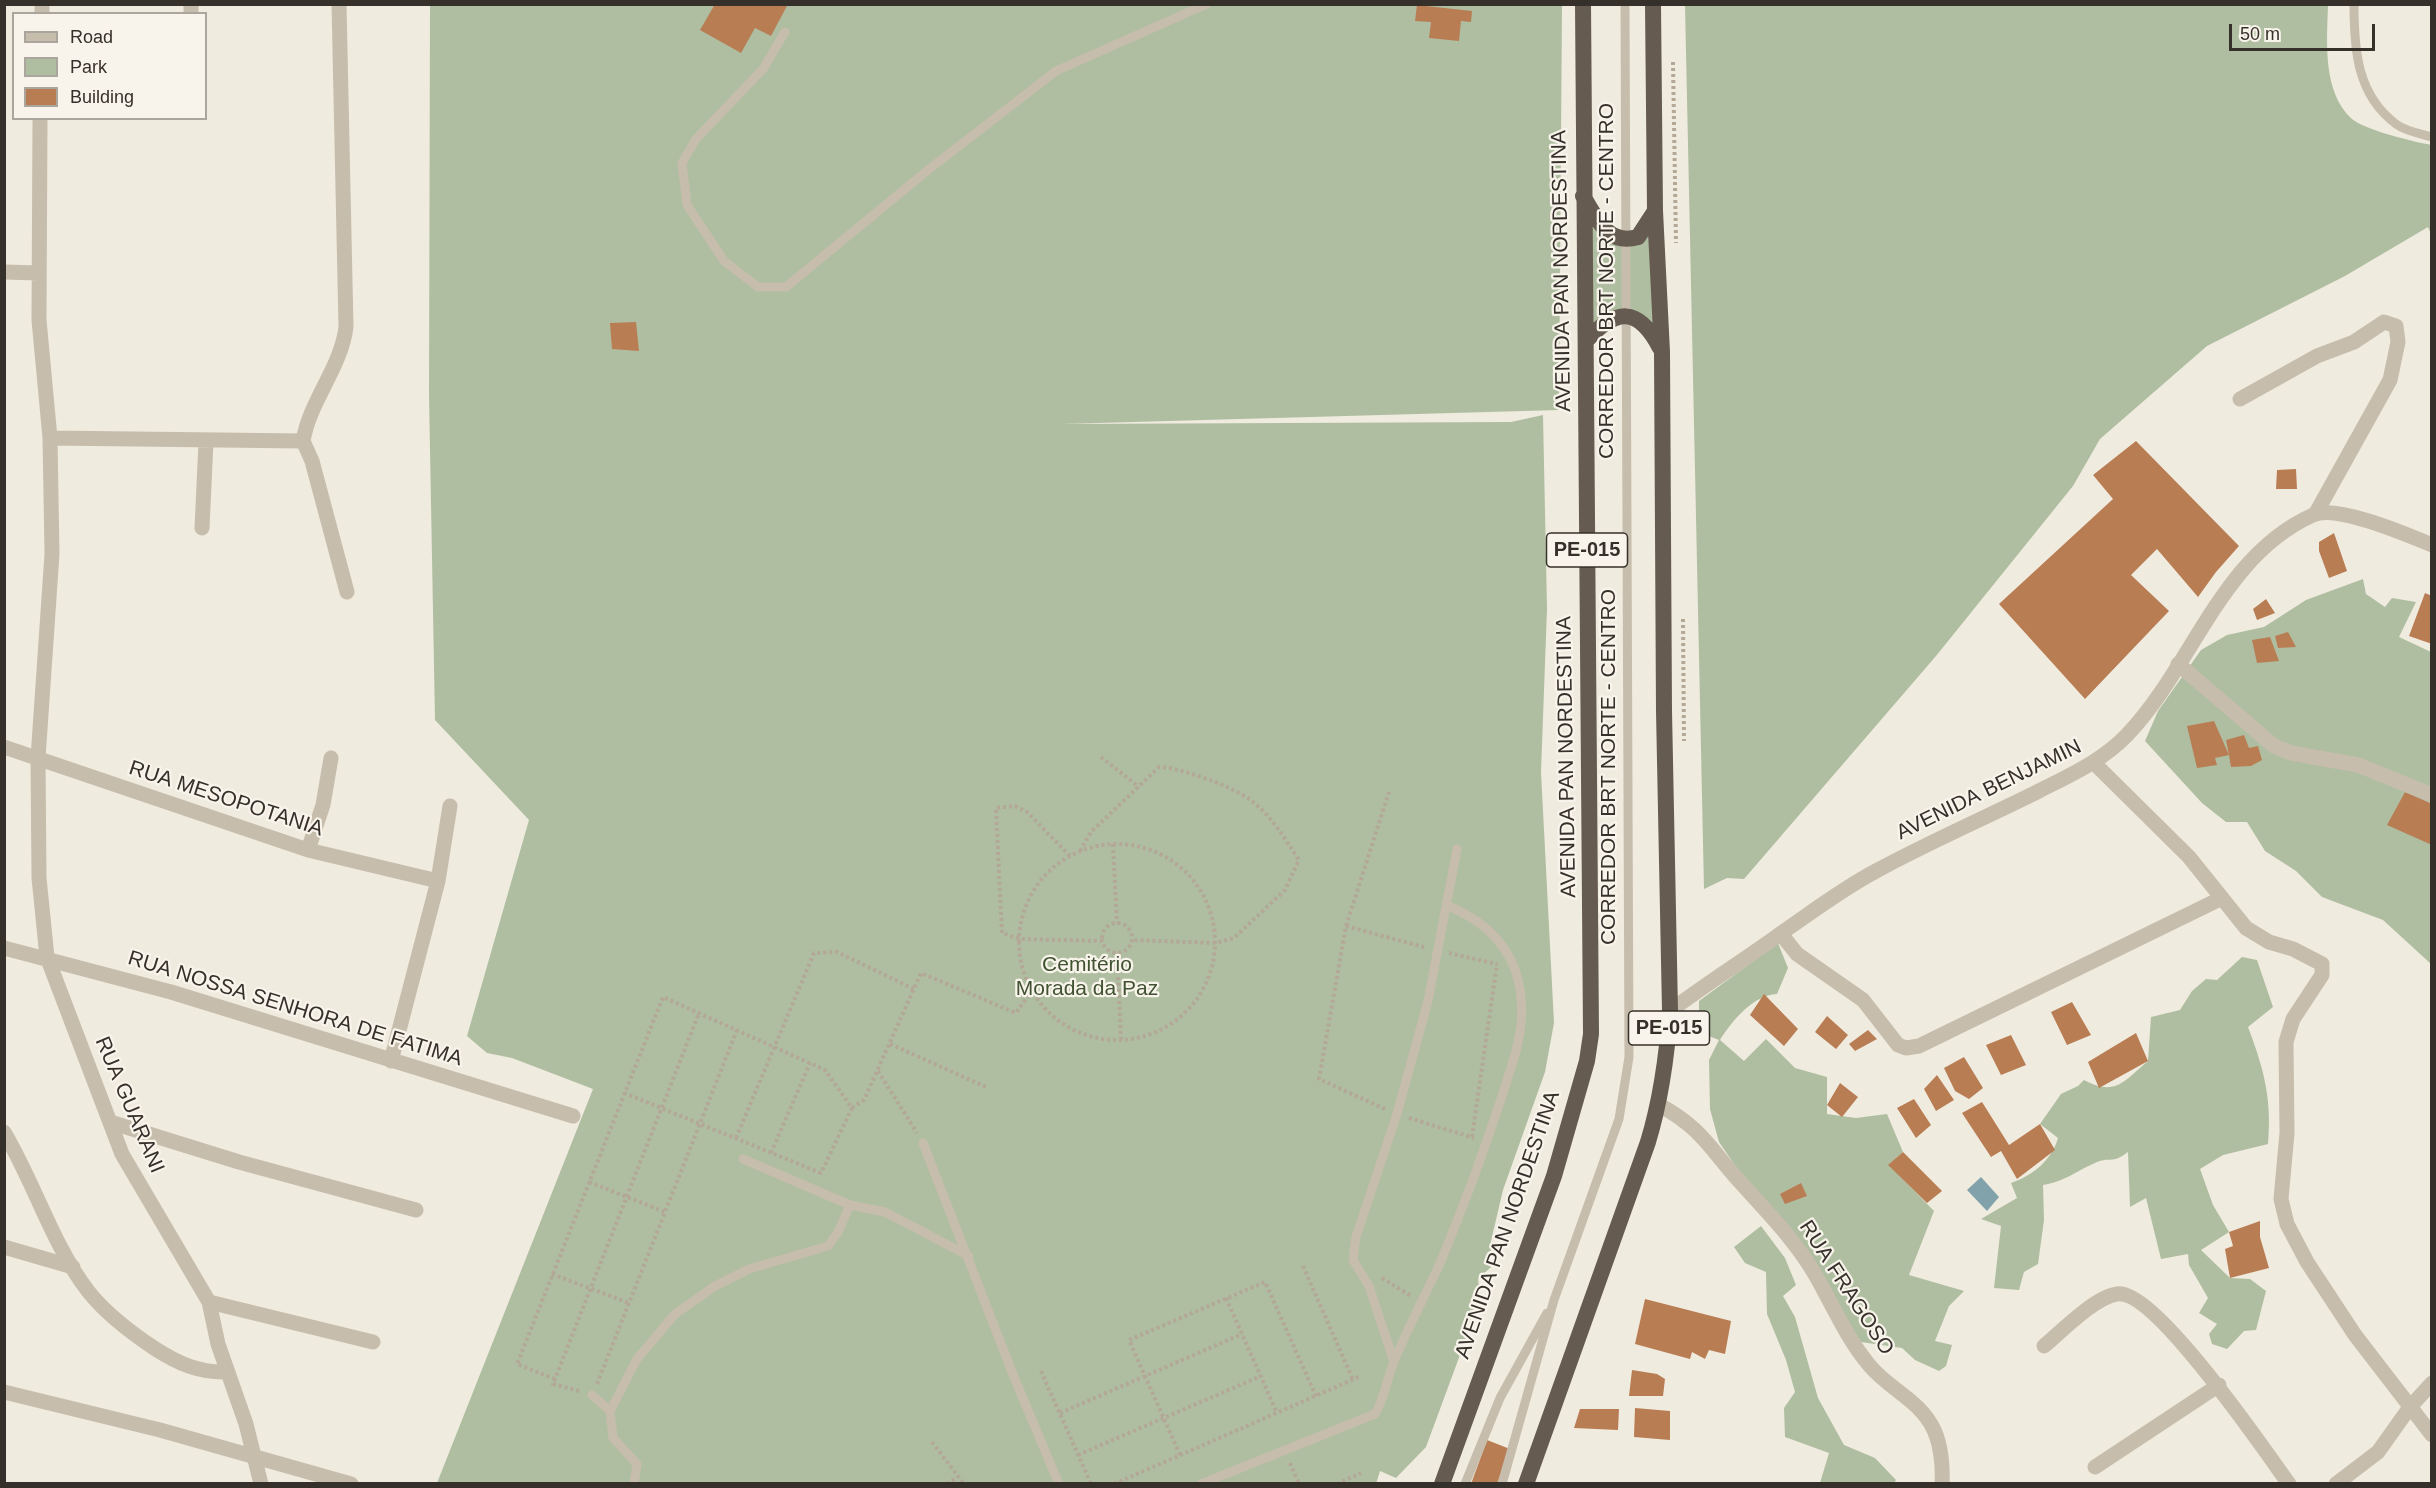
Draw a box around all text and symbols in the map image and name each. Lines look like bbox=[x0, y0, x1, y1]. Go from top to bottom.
legend bbox=[12, 12, 207, 120]
scale bar bbox=[2232, 12, 2378, 50]
text: 50 m bbox=[2240, 24, 2280, 44]
text: Road bbox=[70, 27, 113, 47]
text: Park bbox=[70, 57, 107, 77]
text: Building bbox=[70, 87, 134, 107]
street label: CORREDOR BRT NORTE - CENTRO bbox=[1594, 103, 1620, 459]
street label: AVENIDA PAN NORDESTINA bbox=[1547, 130, 1577, 412]
road number: PE-015 bbox=[1546, 533, 1628, 567]
street label: CORREDOR BRT NORTE - CENTRO bbox=[1596, 589, 1622, 945]
street label: AVENIDA PAN NORDESTINA bbox=[1552, 616, 1582, 898]
street label: AVENIDA BENJAMIN bbox=[1892, 734, 2086, 846]
street label: RUA MESOPOTANIA bbox=[126, 756, 326, 842]
street label: RUA NOSSA SENHORA DE FATIMA bbox=[125, 946, 465, 1072]
park label: Cemitério Morada da Paz bbox=[1016, 952, 1158, 1002]
road number: PE-015 bbox=[1628, 1011, 1710, 1045]
street label: RUA GUARANI bbox=[89, 1033, 169, 1177]
street label: AVENIDA PAN NORDESTINA bbox=[1450, 1088, 1566, 1362]
street label: RUA FRAGOSO bbox=[1793, 1216, 1899, 1360]

